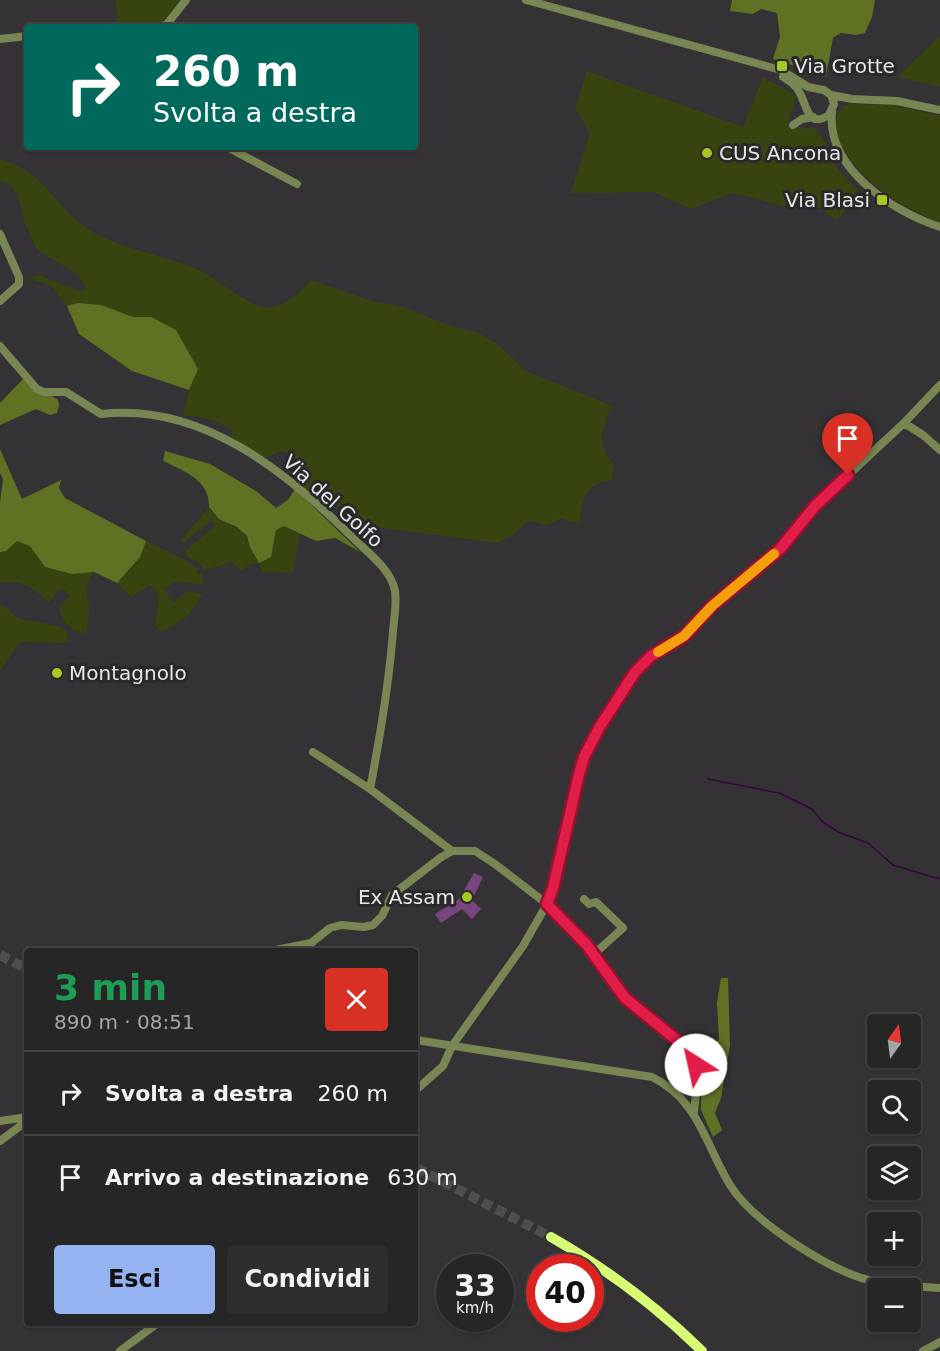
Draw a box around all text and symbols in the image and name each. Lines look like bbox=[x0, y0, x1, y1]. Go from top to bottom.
text: 260 m bbox=[153, 47, 299, 96]
icon: right bbox=[54, 48, 132, 126]
place label: Via Grotte bbox=[794, 54, 895, 78]
marker: Via Grotte bbox=[775, 59, 789, 73]
text: Svolta a destra bbox=[153, 97, 357, 128]
place label: CUS Ancona bbox=[719, 141, 841, 165]
marker: CUS Ancona bbox=[700, 146, 714, 160]
place label: Via Blasi bbox=[785, 188, 870, 212]
marker: Via Blasi bbox=[875, 193, 889, 207]
pin bbox=[822, 413, 873, 475]
icon: arrive bbox=[831, 422, 864, 455]
street label: Via del Golfo bbox=[278, 450, 388, 552]
place label: Montagnolo bbox=[69, 661, 187, 685]
marker: Montagnolo bbox=[50, 666, 64, 680]
place label: Ex Assam bbox=[358, 885, 455, 909]
marker: Ex Assam bbox=[460, 890, 474, 904]
text: 3 min bbox=[54, 967, 167, 1008]
button: close bbox=[325, 968, 388, 1031]
text: 890 m · 08:51 bbox=[54, 1010, 195, 1034]
north arrow bbox=[867, 1014, 921, 1068]
map controls bbox=[867, 1014, 921, 1332]
position arrow bbox=[664, 1033, 728, 1097]
icon: right bbox=[54, 1077, 87, 1110]
button: search bbox=[867, 1080, 921, 1134]
text: Svolta a destra bbox=[105, 1081, 293, 1106]
text: 260 m bbox=[318, 1081, 388, 1106]
button: layers bbox=[867, 1146, 921, 1200]
icon: arrive bbox=[54, 1161, 87, 1194]
text: Arrivo a destinazione bbox=[105, 1165, 369, 1190]
text: 630 m bbox=[387, 1165, 458, 1190]
button: + bbox=[867, 1212, 921, 1266]
button: Esci bbox=[54, 1245, 215, 1314]
button: Condividi bbox=[227, 1245, 388, 1314]
speed limit sign: 40 bbox=[526, 1254, 604, 1332]
text: 33 bbox=[454, 1268, 496, 1303]
button: − bbox=[867, 1278, 921, 1332]
text: km/h bbox=[456, 1299, 494, 1317]

